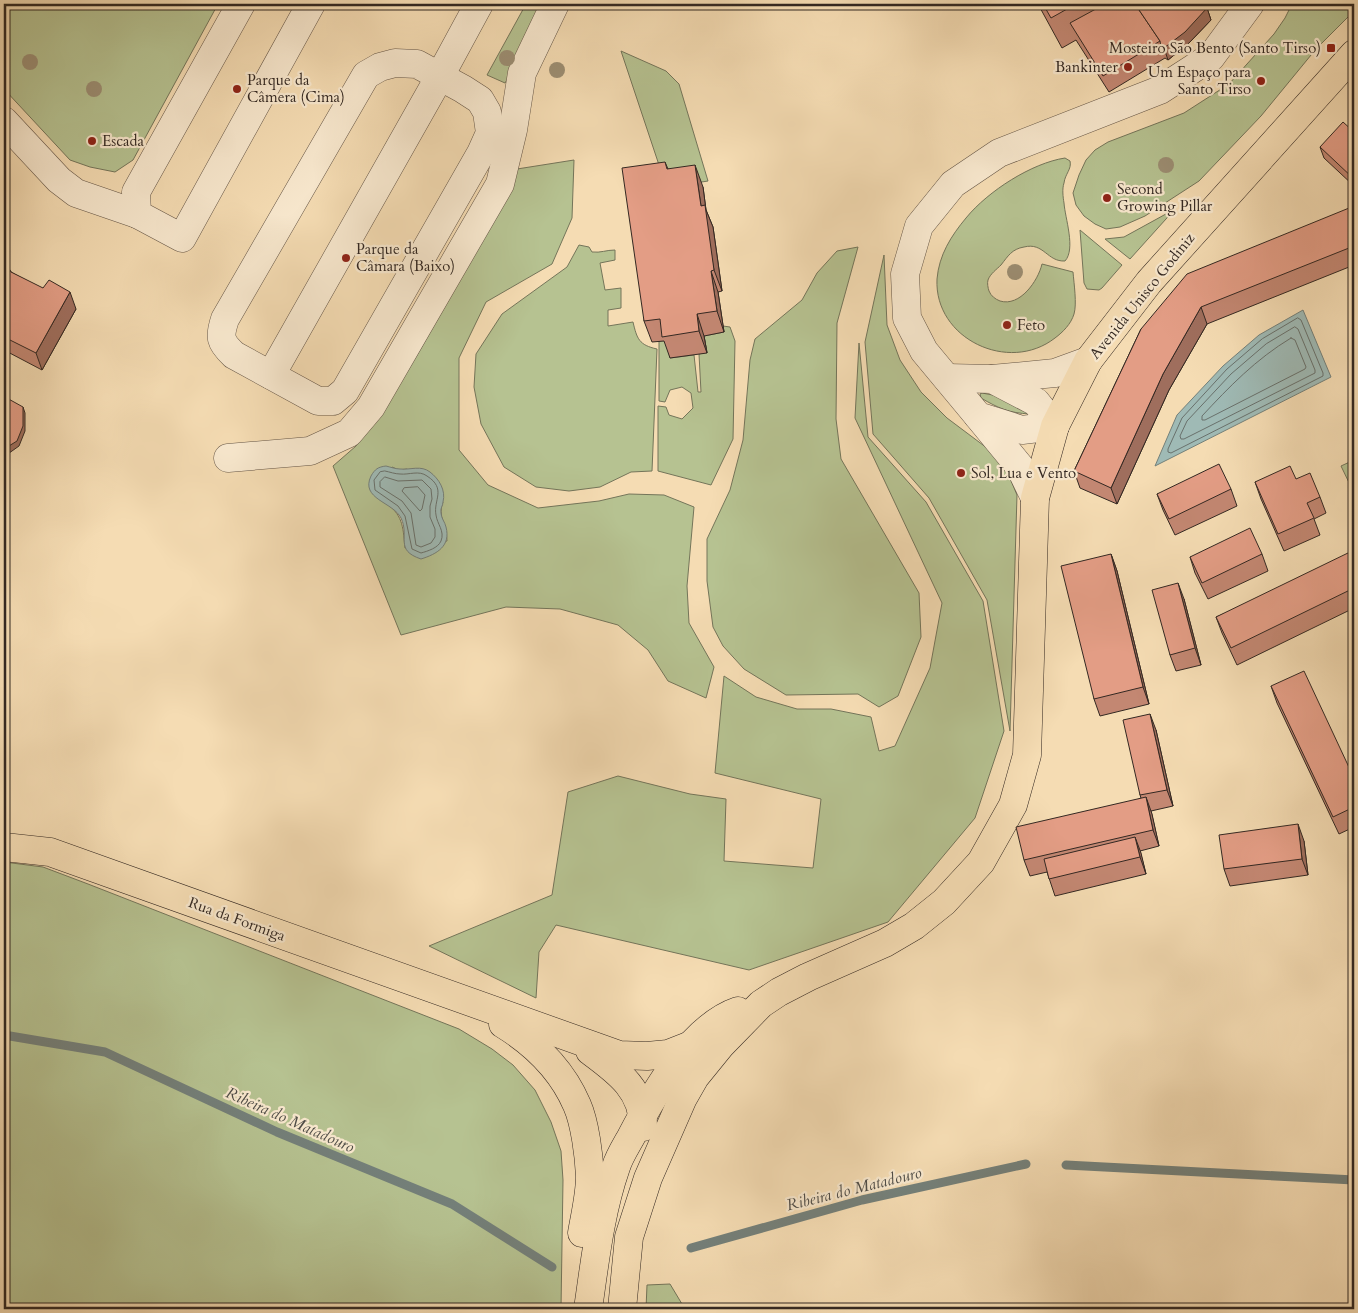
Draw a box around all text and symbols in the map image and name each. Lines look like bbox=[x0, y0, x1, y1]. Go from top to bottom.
place label: Mosteiro São Bento (Santo Tirso) bbox=[1109, 38, 1321, 58]
marker: Mosteiro São Bento (Santo Tirso) bbox=[1325, 42, 1337, 54]
place label: Bankinter bbox=[1055, 57, 1119, 77]
marker: Bankinter bbox=[1122, 61, 1134, 73]
place label: Um Espaço para Santo Tirso bbox=[1148, 62, 1252, 99]
place label: Parque da Câmera (Cima) bbox=[247, 70, 345, 107]
marker: Um Espaço para Santo Tirso bbox=[1255, 75, 1267, 87]
marker: Parque da Câmera (Cima) bbox=[231, 83, 243, 95]
place label: Escada bbox=[102, 131, 145, 151]
marker: Escada bbox=[86, 135, 98, 147]
place label: Second Growing Pillar bbox=[1117, 179, 1213, 216]
marker: Second Growing Pillar bbox=[1101, 192, 1113, 204]
street label: Avenida Unisco Godiniz bbox=[1085, 228, 1199, 363]
place label: Parque da Câmara (Baixo) bbox=[356, 239, 455, 276]
marker: Parque da Câmara (Baixo) bbox=[340, 252, 352, 264]
place label: Feto bbox=[1017, 315, 1045, 335]
marker: Feto bbox=[1001, 319, 1013, 331]
place label: Sol, Lua e Vento bbox=[971, 463, 1076, 483]
marker: Sol, Lua e Vento bbox=[955, 467, 967, 479]
street label: Rua da Formiga bbox=[186, 892, 289, 946]
water label: Ribeira do Matadouro bbox=[222, 1082, 358, 1158]
water label: Ribeira do Matadouro bbox=[784, 1161, 924, 1216]

